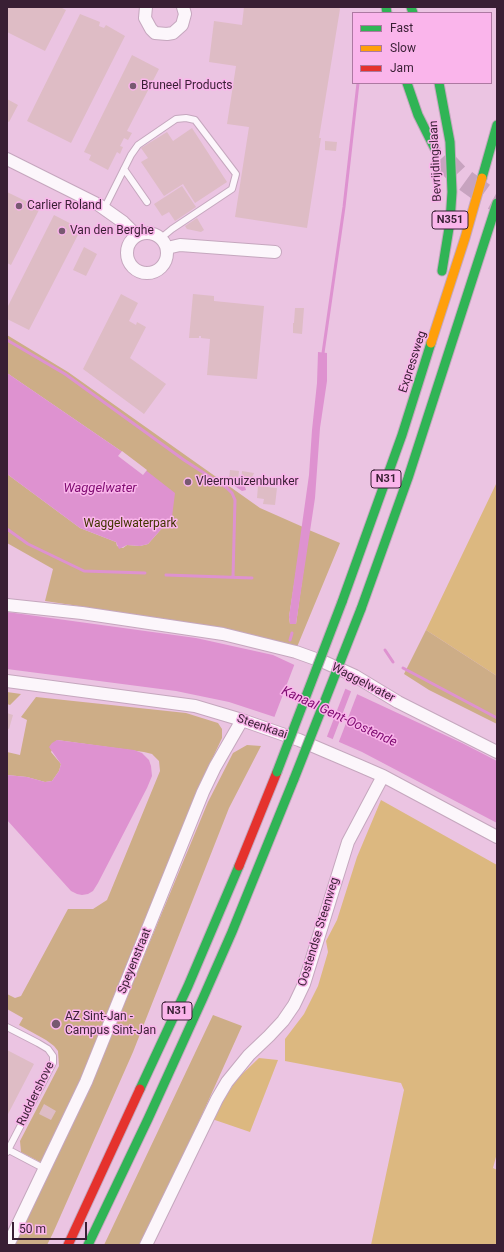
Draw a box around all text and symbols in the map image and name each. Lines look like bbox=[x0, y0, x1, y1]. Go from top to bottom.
legend bbox=[352, 12, 492, 84]
text: Fast bbox=[390, 21, 413, 35]
text: Slow bbox=[390, 41, 416, 55]
text: Jam bbox=[390, 61, 414, 75]
place label: Bruneel Products bbox=[141, 79, 233, 93]
marker: Bruneel Products bbox=[128, 81, 138, 91]
street label: Bevrijdingslaan bbox=[427, 120, 445, 202]
place label: Carlier Roland bbox=[27, 199, 102, 213]
marker: Carlier Roland bbox=[14, 201, 24, 211]
road number: N351 bbox=[432, 211, 468, 229]
place label: Van den Berghe bbox=[70, 224, 154, 238]
marker: Van den Berghe bbox=[57, 226, 67, 236]
street label: Expressweg bbox=[396, 329, 430, 395]
road number: N31 bbox=[371, 470, 401, 488]
place label: Vleermuizenbunker bbox=[196, 475, 299, 489]
marker: Vleermuizenbunker bbox=[183, 477, 193, 487]
water label: Waggelwater bbox=[63, 481, 137, 497]
park label: Waggelwaterpark bbox=[83, 517, 177, 531]
street label: Waggelwater bbox=[329, 660, 397, 706]
water label: Kanaal Gent-Oostende bbox=[279, 683, 399, 751]
street label: Steenkaai bbox=[235, 712, 289, 742]
street label: Oostendse Steenweg bbox=[296, 876, 342, 988]
street label: Speyenstraat bbox=[115, 926, 155, 996]
road number: N31 bbox=[162, 1002, 192, 1020]
place label: AZ Sint-Jan - Campus Sint-Jan bbox=[65, 1010, 156, 1038]
marker: AZ Sint-Jan - Campus Sint-Jan bbox=[50, 1018, 62, 1030]
street label: Ruddershove bbox=[14, 1060, 58, 1128]
scale bar bbox=[14, 1214, 89, 1240]
text: 50 m bbox=[19, 1222, 46, 1236]

